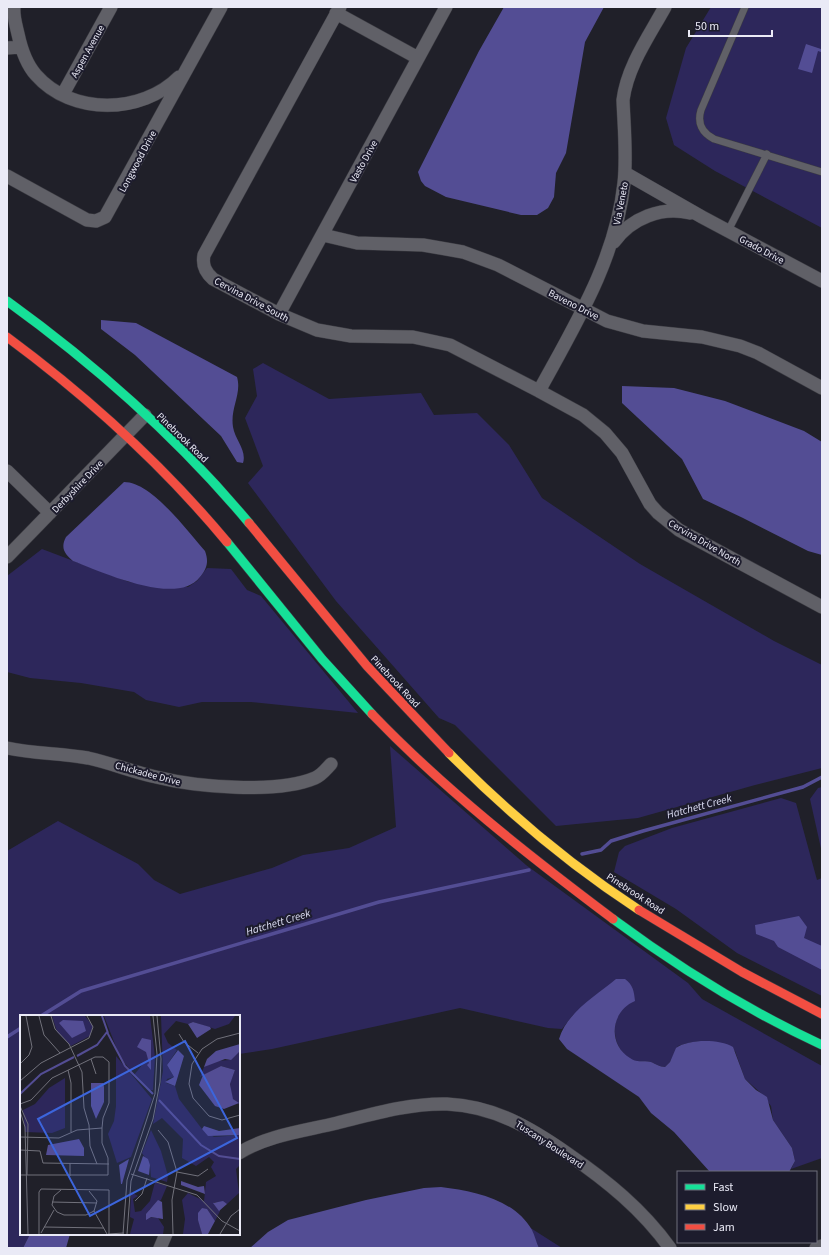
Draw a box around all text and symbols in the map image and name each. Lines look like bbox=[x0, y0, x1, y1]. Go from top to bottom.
scale bar bbox=[689, 12, 772, 38]
text: 50 m bbox=[695, 18, 719, 35]
street label: Aspen Avenue bbox=[68, 22, 108, 81]
street label: Longwood Drive bbox=[116, 128, 160, 195]
street label: Vasto Drive bbox=[347, 138, 381, 185]
street label: Via Veneto bbox=[610, 180, 632, 226]
street label: Grado Drive bbox=[737, 232, 787, 268]
street label: Cervina Drive South bbox=[212, 274, 291, 325]
street label: Baveno Drive bbox=[546, 286, 601, 324]
street label: Pinebrook Road bbox=[153, 410, 211, 466]
street label: Derbyshire Drive bbox=[49, 457, 107, 516]
street label: Cervina Drive North bbox=[666, 516, 743, 569]
street label: Pinebrook Road bbox=[367, 653, 423, 711]
street label: Chickadee Drive bbox=[113, 759, 182, 789]
water label: Hatchett Creek bbox=[665, 790, 734, 822]
street label: Pinebrook Road bbox=[604, 870, 667, 918]
water label: Hatchett Creek bbox=[244, 905, 313, 939]
inset map bbox=[20, 1015, 240, 1235]
street label: Tuscany Boulevard bbox=[513, 1117, 586, 1172]
legend bbox=[677, 1171, 817, 1243]
text: Fast bbox=[713, 1179, 733, 1196]
text: Slow bbox=[713, 1199, 738, 1216]
text: Jam bbox=[713, 1219, 735, 1236]

